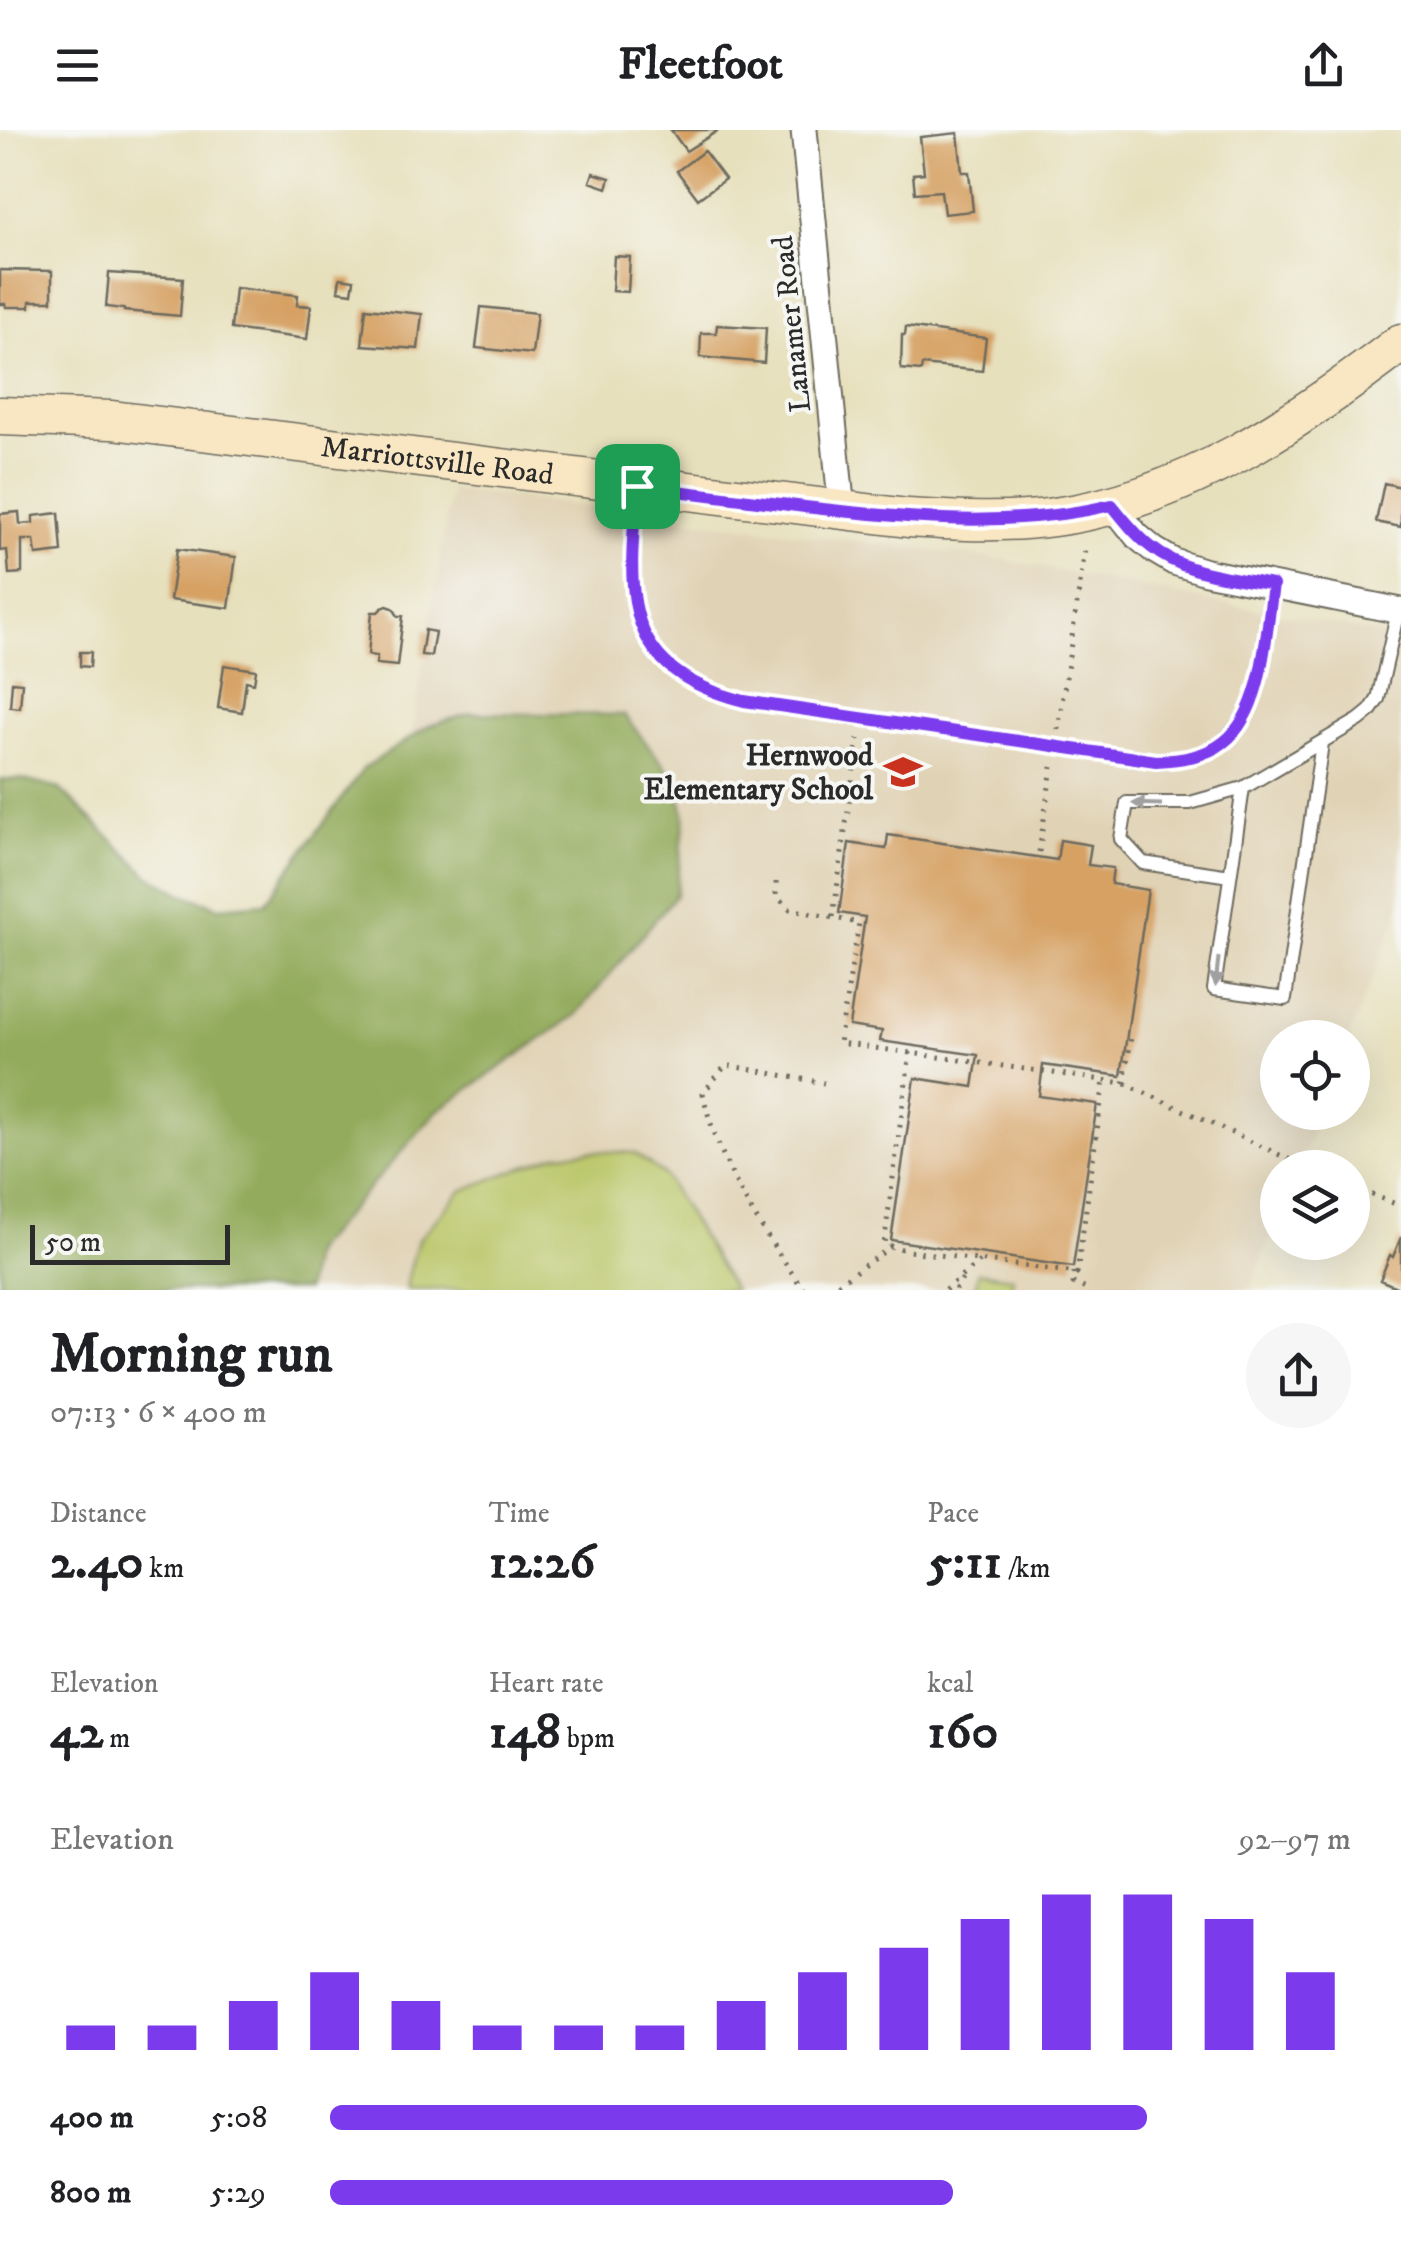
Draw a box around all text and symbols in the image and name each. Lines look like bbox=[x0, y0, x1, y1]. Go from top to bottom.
text: Fleetfoot bbox=[618, 37, 783, 93]
icon: menu bbox=[50, 38, 105, 93]
icon: share bbox=[1296, 38, 1351, 93]
street label: Lanamer Road bbox=[765, 234, 820, 414]
street label: Marriottsville Road bbox=[319, 429, 556, 494]
pin bbox=[595, 444, 680, 529]
icon: arrive bbox=[610, 459, 665, 514]
place label: Hernwood Elementary School bbox=[644, 738, 874, 809]
school or university icon: Hernwood Elementary School bbox=[882, 751, 924, 793]
one-way arrow bbox=[1131, 795, 1163, 811]
one-way arrow bbox=[1209, 957, 1225, 988]
map controls bbox=[1260, 1020, 1370, 1260]
button: locate bbox=[1260, 1020, 1370, 1130]
button: layers bbox=[1260, 1150, 1370, 1260]
scale bar bbox=[30, 1220, 230, 1264]
text: 50 m bbox=[45, 1225, 101, 1260]
text: Morning run bbox=[50, 1321, 332, 1390]
button: share bbox=[1246, 1323, 1351, 1428]
text: 07:13 · 6 × 400 m bbox=[50, 1393, 267, 1433]
text: Distance bbox=[50, 1496, 146, 1531]
text: Time bbox=[489, 1496, 549, 1531]
text: Pace bbox=[927, 1496, 979, 1531]
text: 2.40 bbox=[50, 1531, 143, 1594]
text: 12:26 bbox=[489, 1531, 595, 1594]
text: 5:11 bbox=[927, 1531, 1002, 1594]
text: km bbox=[143, 1551, 184, 1586]
text: /km bbox=[1002, 1551, 1050, 1586]
text: Elevation bbox=[50, 1666, 158, 1701]
text: Heart rate bbox=[489, 1666, 604, 1701]
text: kcal bbox=[927, 1666, 973, 1701]
text: 42 bbox=[50, 1701, 103, 1764]
text: 148 bbox=[489, 1701, 561, 1764]
text: 160 bbox=[927, 1701, 998, 1764]
text: m bbox=[103, 1721, 130, 1756]
text: bpm bbox=[561, 1721, 615, 1756]
text: Elevation bbox=[50, 1820, 174, 1860]
text: 92–97 m bbox=[1239, 1820, 1351, 1860]
text: 400 m bbox=[50, 2098, 134, 2138]
text: 5:08 bbox=[210, 2098, 267, 2138]
text: 800 m bbox=[50, 2173, 131, 2213]
text: 5:29 bbox=[210, 2173, 266, 2213]

